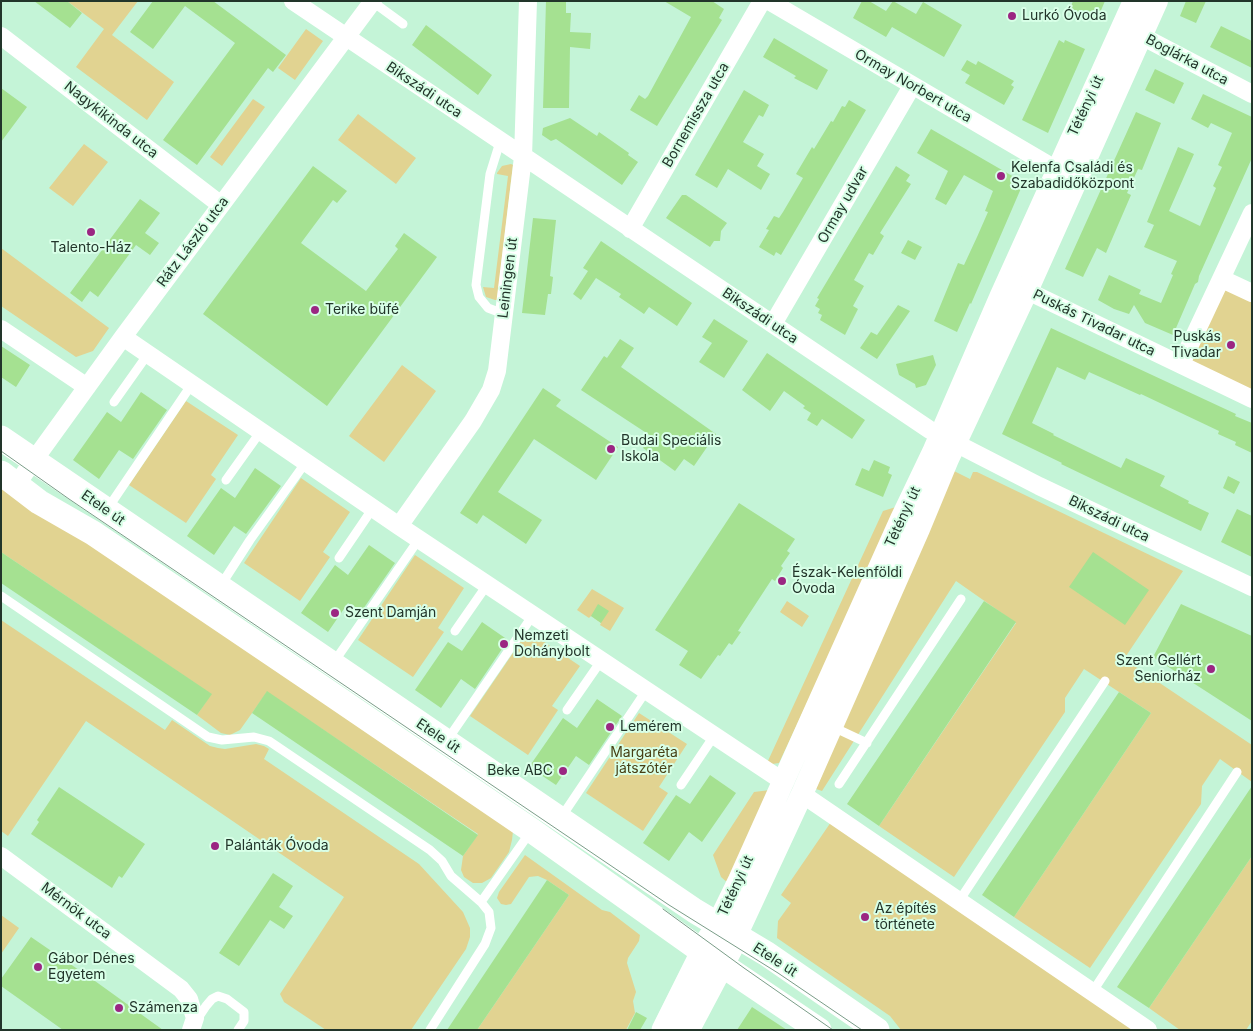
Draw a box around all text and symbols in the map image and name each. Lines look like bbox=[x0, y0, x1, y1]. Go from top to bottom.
place label: Lurkó Óvoda bbox=[1022, 8, 1107, 24]
marker: Lurkó Óvoda bbox=[1006, 10, 1018, 22]
street label: Boglárka utca bbox=[1143, 31, 1231, 89]
street label: Ormay Norbert utca bbox=[852, 46, 974, 126]
street label: Bikszádi utca bbox=[383, 58, 465, 122]
street label: Bornemissza utca bbox=[659, 60, 733, 170]
street label: Tétényi út bbox=[1065, 73, 1107, 139]
street label: Nagykikinda utca bbox=[61, 78, 161, 162]
place label: Kelenfa Családi és Szabadidőközpont bbox=[1011, 160, 1134, 192]
street label: Ormay udvar bbox=[814, 164, 872, 246]
marker: Kelenfa Családi és Szabadidőközpont bbox=[995, 170, 1007, 182]
street label: Rátz László utca bbox=[154, 194, 232, 290]
marker: Talento-Ház bbox=[85, 226, 97, 238]
street label: Leiningen út bbox=[495, 237, 521, 319]
place label: Talento-Ház bbox=[51, 240, 131, 256]
street label: Bikszádi utca bbox=[719, 284, 801, 348]
street label: Puskás Tivadar utca bbox=[1030, 286, 1158, 360]
place label: Terike büfé bbox=[325, 302, 399, 318]
marker: Terike büfé bbox=[309, 304, 321, 316]
place label: Puskás Tivadar bbox=[1171, 329, 1221, 362]
marker: Puskás Tivadar bbox=[1225, 339, 1237, 351]
place label: Budai Speciális Iskola bbox=[621, 433, 721, 466]
marker: Budai Speciális Iskola bbox=[605, 443, 617, 455]
street label: Tétényi út bbox=[882, 484, 924, 550]
street label: Etele út bbox=[78, 487, 128, 529]
street label: Bikszádi utca bbox=[1066, 492, 1152, 546]
place label: Észak-Kelenföldi Óvoda bbox=[792, 565, 902, 598]
marker: Észak-Kelenföldi Óvoda bbox=[776, 575, 788, 587]
place label: Szent Damján bbox=[345, 605, 436, 621]
marker: Szent Damján bbox=[329, 607, 341, 619]
place label: Nemzeti Dohánybolt bbox=[514, 628, 590, 660]
marker: Nemzeti Dohánybolt bbox=[498, 638, 510, 650]
place label: Szent Gellért Seniorház bbox=[1116, 653, 1201, 686]
marker: Szent Gellért Seniorház bbox=[1205, 663, 1217, 675]
street label: Etele út bbox=[413, 715, 463, 757]
place label: Lemérem bbox=[620, 719, 682, 735]
marker: Lemérem bbox=[604, 721, 616, 733]
park label: Margaréta játszótér bbox=[610, 745, 678, 778]
place label: Beke ABC bbox=[487, 763, 553, 779]
marker: Beke ABC bbox=[557, 765, 569, 777]
place label: Palánták Óvoda bbox=[225, 838, 329, 854]
marker: Palánták Óvoda bbox=[209, 840, 221, 852]
street label: Tétényi út bbox=[715, 853, 757, 919]
street label: Mérnök utca bbox=[38, 879, 114, 943]
place label: Az építés története bbox=[875, 901, 936, 934]
marker: Az építés története bbox=[859, 911, 871, 923]
street label: Etele út bbox=[750, 940, 800, 980]
place label: Gábor Dénes Egyetem bbox=[48, 951, 135, 984]
marker: Gábor Dénes Egyetem bbox=[32, 961, 44, 973]
place label: Számenza bbox=[129, 1000, 198, 1016]
marker: Számenza bbox=[113, 1002, 125, 1014]

